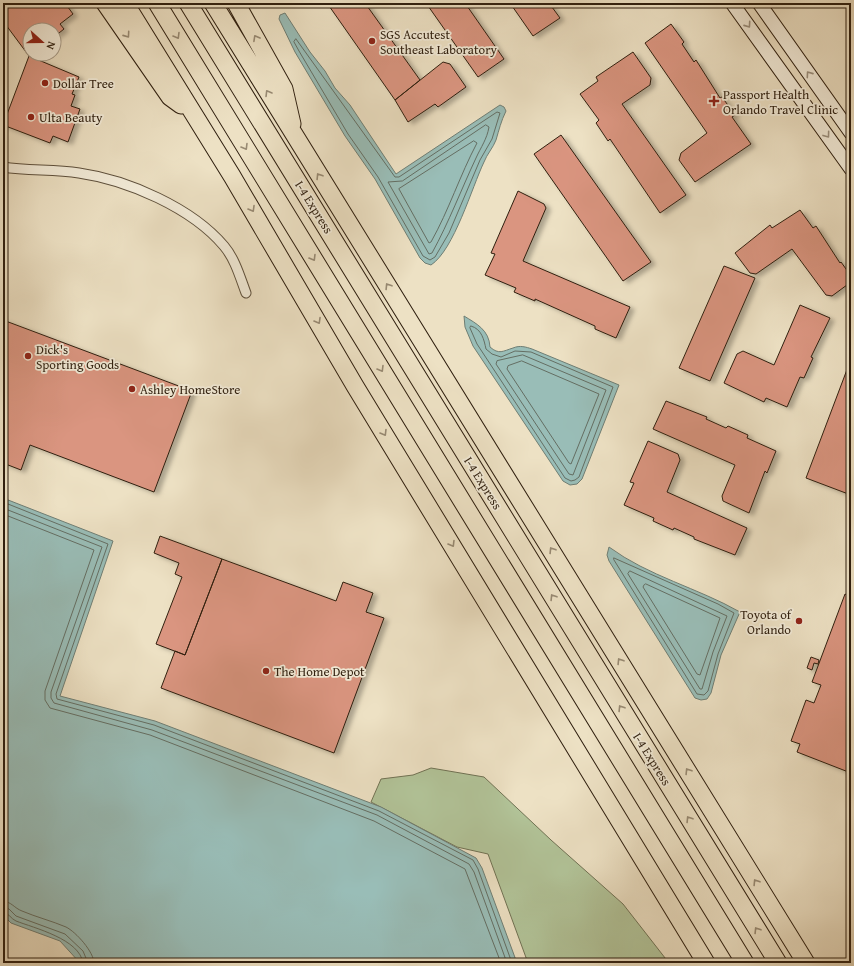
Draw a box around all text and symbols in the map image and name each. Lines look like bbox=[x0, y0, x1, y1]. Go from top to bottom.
one-way arrow bbox=[743, 20, 750, 27]
north arrow bbox=[22, 22, 62, 62]
place label: SGS Accutest Southeast Laboratory bbox=[380, 25, 498, 59]
one-way arrow bbox=[122, 31, 130, 38]
one-way arrow bbox=[172, 32, 180, 39]
one-way arrow bbox=[253, 34, 260, 42]
marker: SGS Accutest Southeast Laboratory bbox=[367, 36, 377, 46]
text: N bbox=[42, 39, 60, 52]
one-way arrow bbox=[807, 71, 814, 78]
place label: Dollar Tree bbox=[53, 74, 114, 93]
marker: Dollar Tree bbox=[40, 78, 50, 88]
place label: Passport Health Orlando Travel Clinic bbox=[723, 85, 838, 119]
one-way arrow bbox=[265, 90, 272, 97]
marker: Passport Health Orlando Travel Clinic bbox=[708, 95, 720, 107]
place label: Ulta Beauty bbox=[39, 108, 103, 127]
marker: Ulta Beauty bbox=[26, 112, 36, 122]
one-way arrow bbox=[822, 131, 830, 138]
one-way arrow bbox=[240, 143, 248, 150]
one-way arrow bbox=[316, 173, 324, 180]
street label: I-4 Express bbox=[290, 177, 338, 237]
one-way arrow bbox=[247, 205, 254, 212]
one-way arrow bbox=[308, 254, 315, 261]
one-way arrow bbox=[386, 283, 393, 290]
one-way arrow bbox=[313, 317, 320, 325]
place label: Dick's Sporting Goods bbox=[36, 340, 119, 374]
marker: Dick's Sporting Goods bbox=[23, 351, 33, 361]
one-way arrow bbox=[376, 365, 383, 372]
place label: Ashley HomeStore bbox=[140, 380, 240, 399]
marker: Ashley HomeStore bbox=[127, 384, 137, 394]
one-way arrow bbox=[380, 429, 387, 436]
street label: I-4 Express bbox=[459, 453, 507, 513]
one-way arrow bbox=[447, 540, 454, 547]
one-way arrow bbox=[549, 547, 556, 554]
one-way arrow bbox=[550, 594, 558, 601]
place label: Toyota of Orlando bbox=[740, 605, 793, 639]
marker: Toyota of Orlando bbox=[794, 616, 804, 626]
one-way arrow bbox=[617, 658, 624, 665]
place label: The Home Depot bbox=[274, 662, 365, 681]
marker: The Home Depot bbox=[261, 666, 271, 676]
one-way arrow bbox=[618, 705, 626, 712]
street label: I-4 Express bbox=[628, 729, 676, 789]
one-way arrow bbox=[685, 768, 692, 775]
one-way arrow bbox=[686, 816, 694, 823]
one-way arrow bbox=[753, 879, 761, 886]
one-way arrow bbox=[754, 927, 762, 934]

